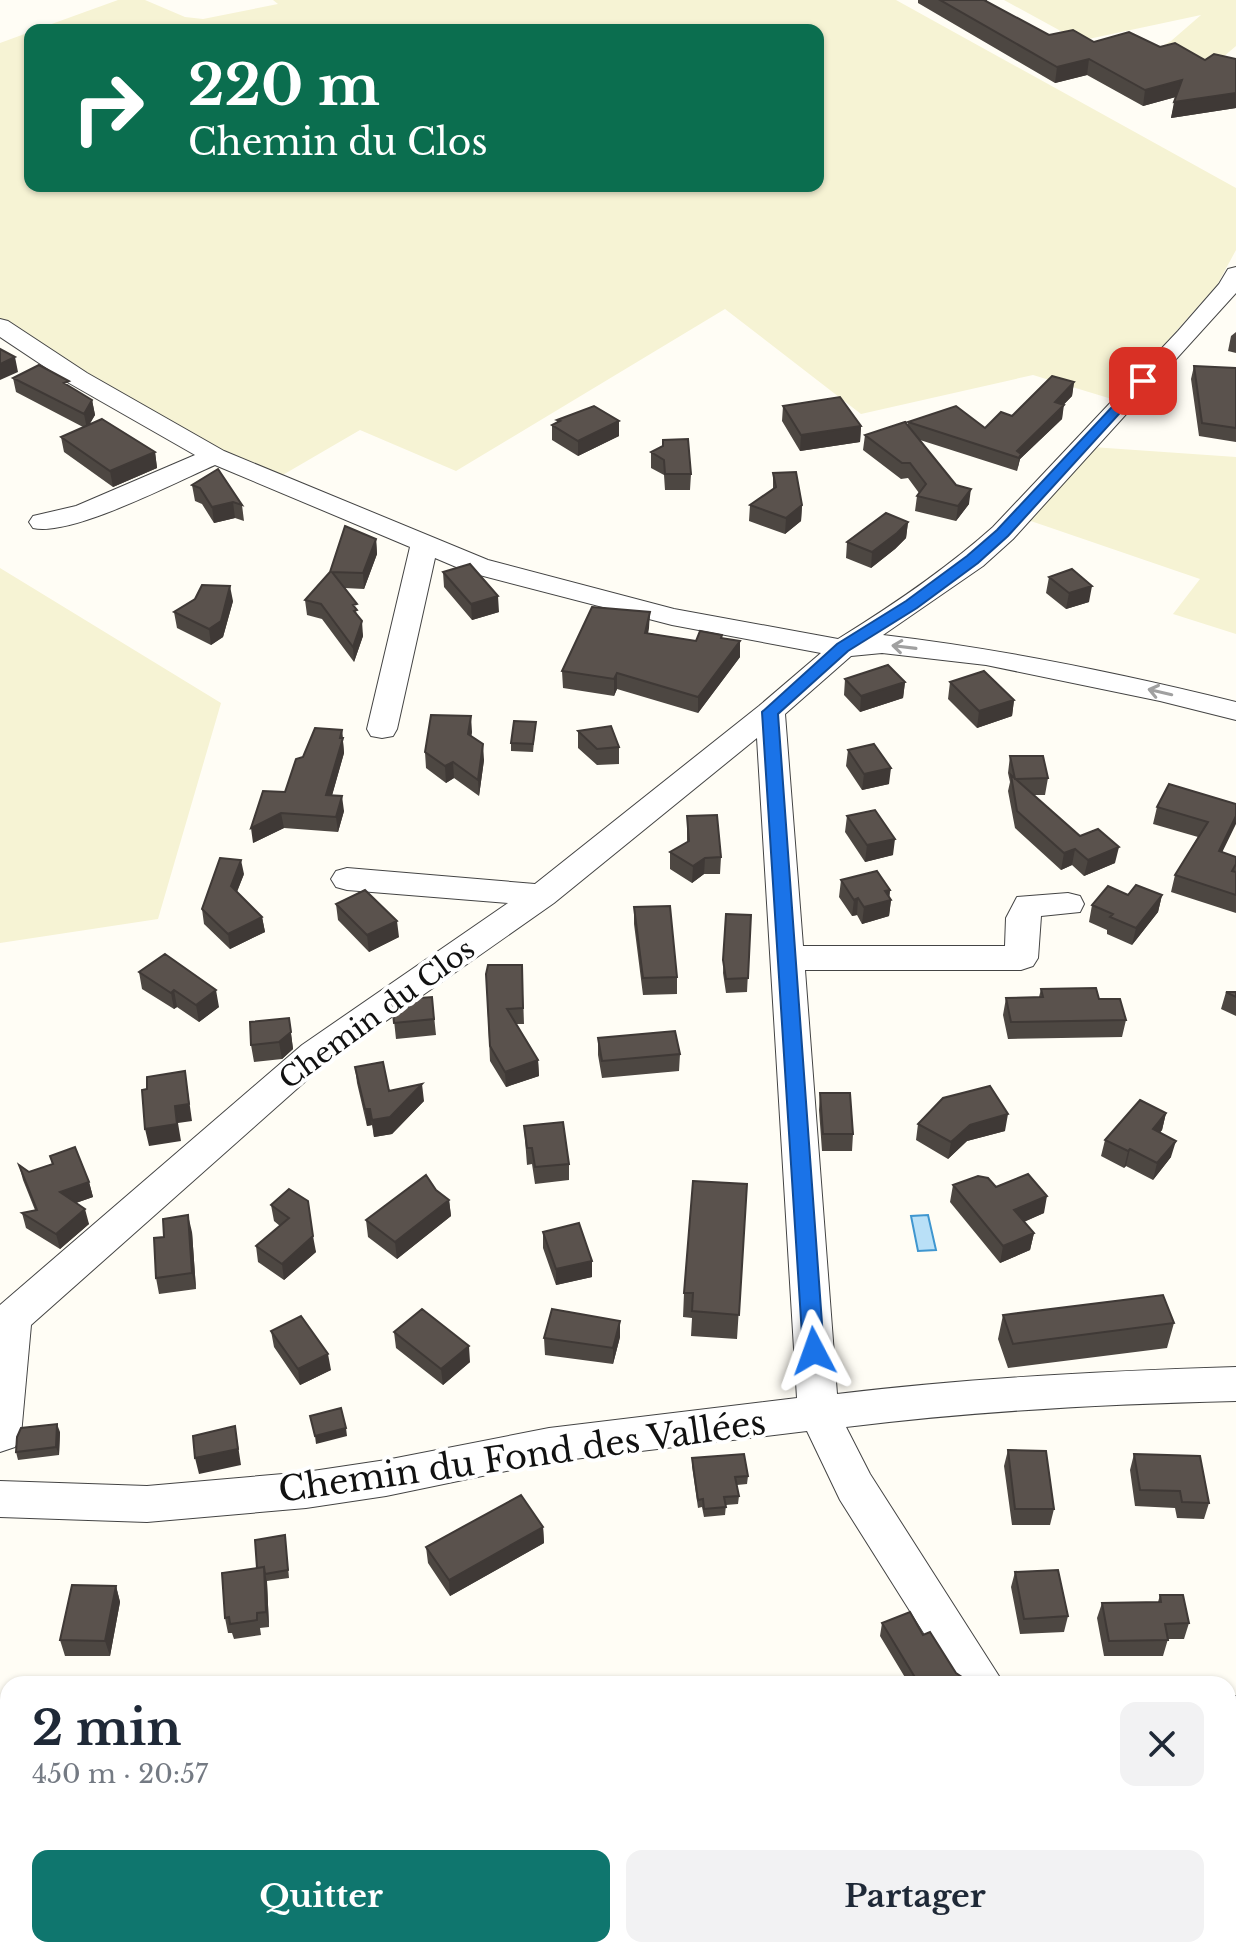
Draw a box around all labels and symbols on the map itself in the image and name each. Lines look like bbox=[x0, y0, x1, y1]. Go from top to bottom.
pin bbox=[1109, 347, 1177, 415]
one-way arrow bbox=[892, 639, 918, 654]
one-way arrow bbox=[1148, 684, 1174, 699]
street label: Chemin du Clos bbox=[272, 931, 482, 1097]
position arrow bbox=[772, 1309, 856, 1393]
street label: Chemin du Fond des Vallées bbox=[276, 1401, 768, 1511]

